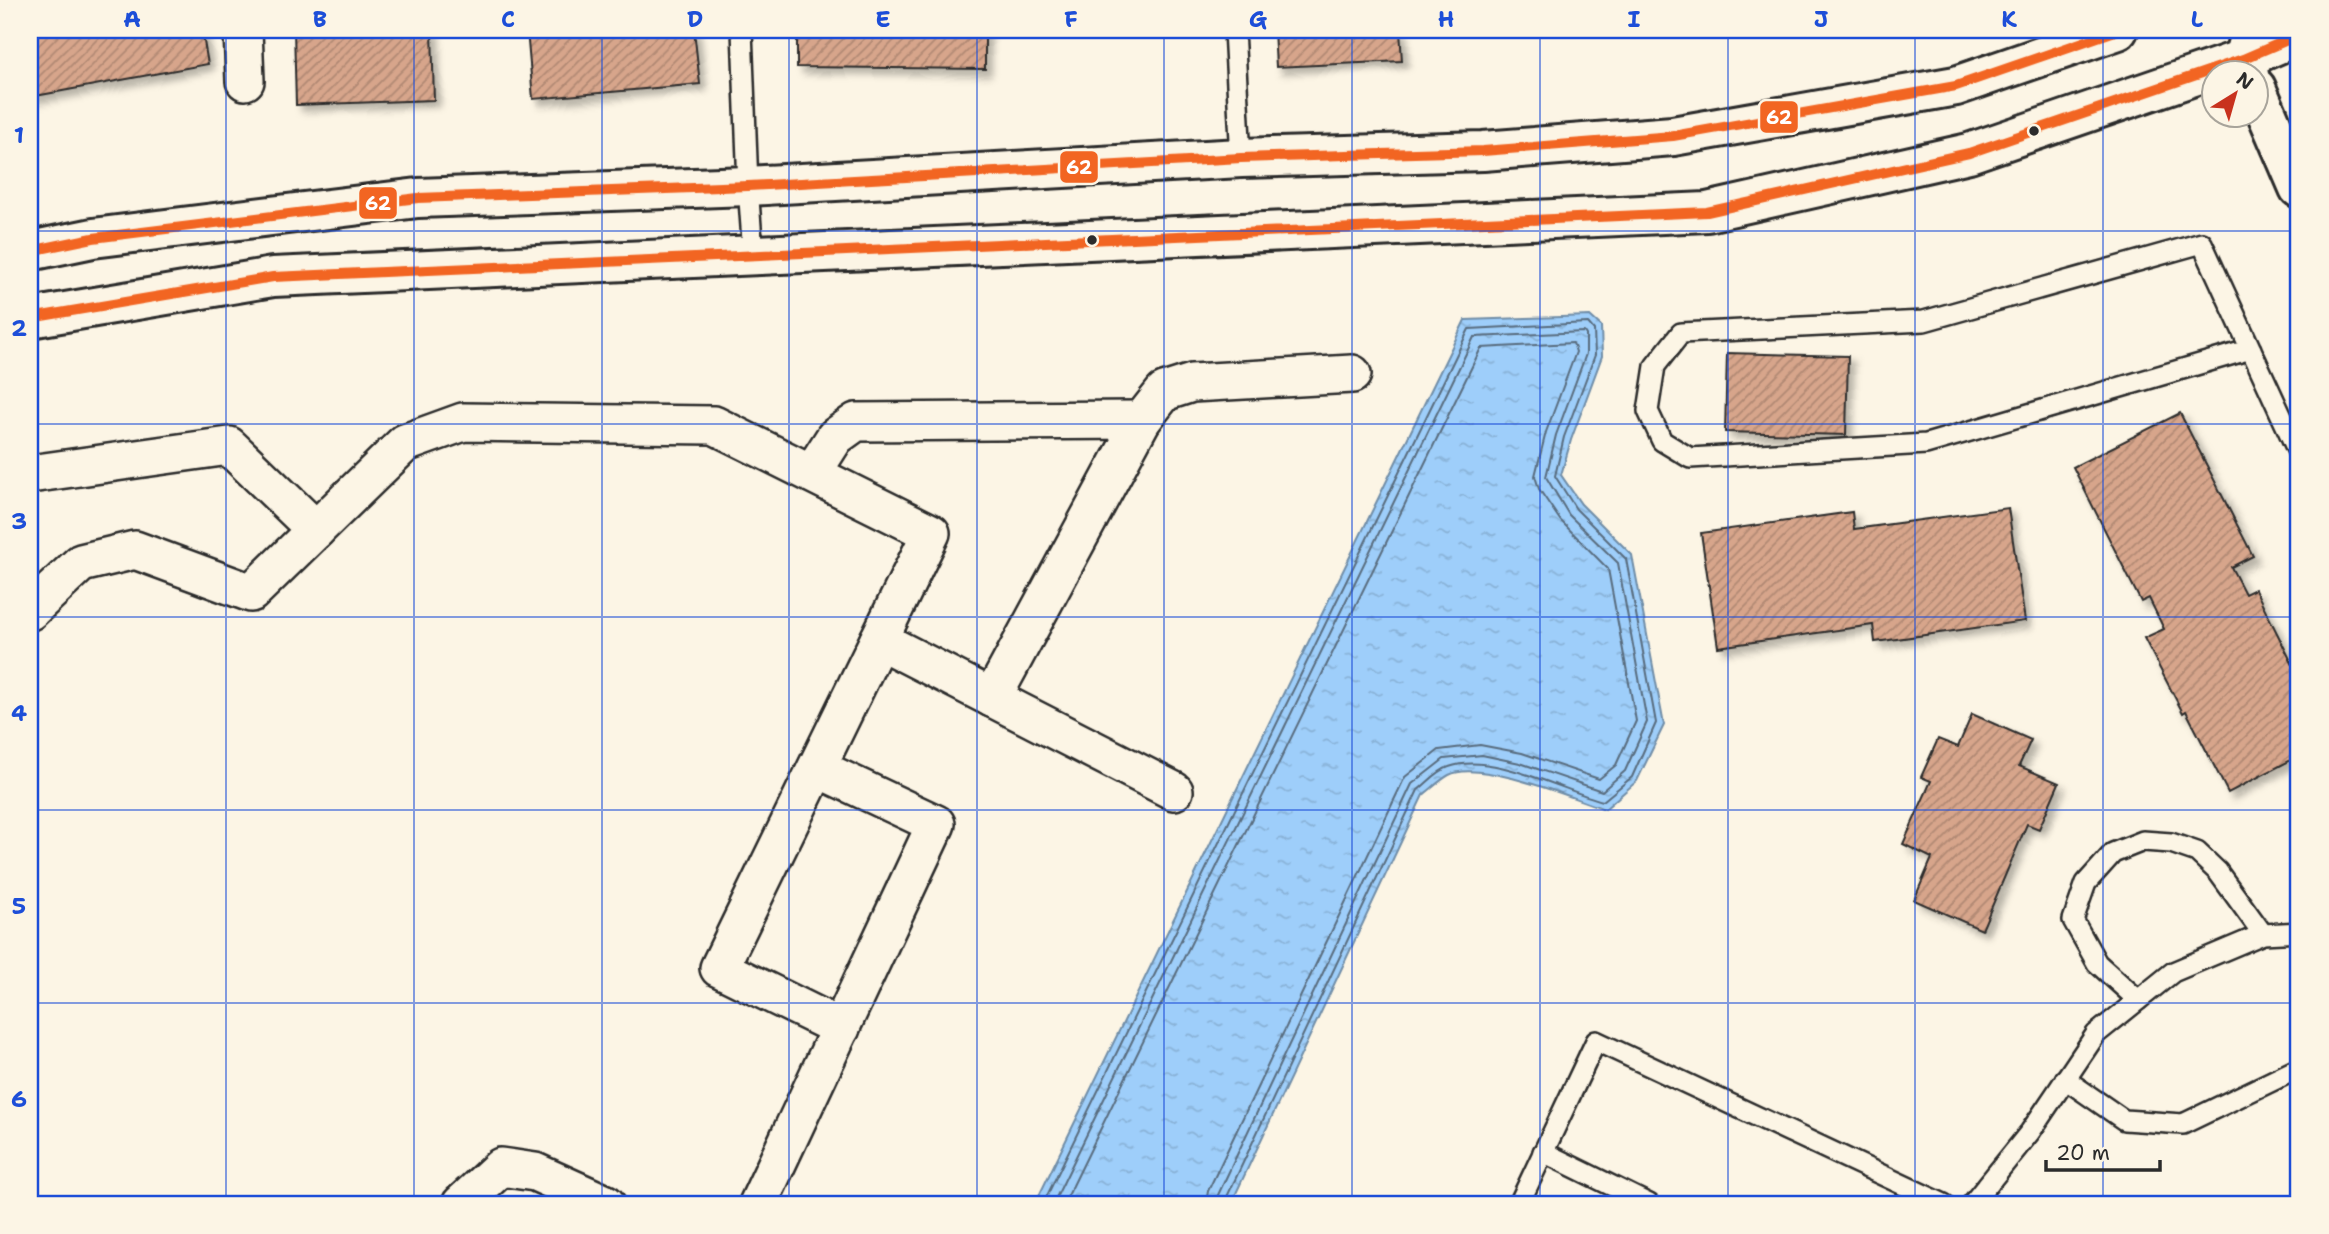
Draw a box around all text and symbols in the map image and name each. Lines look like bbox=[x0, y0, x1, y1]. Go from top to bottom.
text: A bbox=[123, 4, 141, 34]
text: B bbox=[313, 4, 327, 34]
text: C bbox=[501, 4, 515, 34]
text: D bbox=[687, 4, 703, 34]
text: E bbox=[875, 4, 891, 34]
text: F bbox=[1064, 4, 1078, 34]
text: G bbox=[1249, 4, 1268, 34]
text: H bbox=[1438, 4, 1454, 34]
text: I bbox=[1628, 4, 1641, 34]
text: J bbox=[1814, 4, 1828, 34]
text: K bbox=[2001, 4, 2017, 34]
text: L bbox=[2191, 4, 2203, 34]
north arrow bbox=[2200, 60, 2270, 130]
text: N bbox=[2231, 66, 2258, 95]
line badge: 62 bbox=[1759, 100, 1799, 134]
text: 62 bbox=[1766, 105, 1792, 130]
text: 1 bbox=[14, 120, 24, 150]
unlabelled marker bbox=[2027, 124, 2041, 138]
line badge: 62 bbox=[1059, 150, 1099, 184]
text: 62 bbox=[1066, 155, 1092, 180]
line badge: 62 bbox=[358, 186, 398, 220]
text: 62 bbox=[365, 191, 391, 216]
unlabelled marker bbox=[1085, 233, 1099, 247]
text: 2 bbox=[11, 313, 27, 343]
text: 3 bbox=[11, 506, 27, 536]
text: 4 bbox=[11, 698, 27, 728]
text: 5 bbox=[12, 891, 26, 921]
text: 6 bbox=[11, 1084, 27, 1114]
scale bar bbox=[2046, 1129, 2159, 1173]
text: 20 m bbox=[2056, 1139, 2110, 1167]

